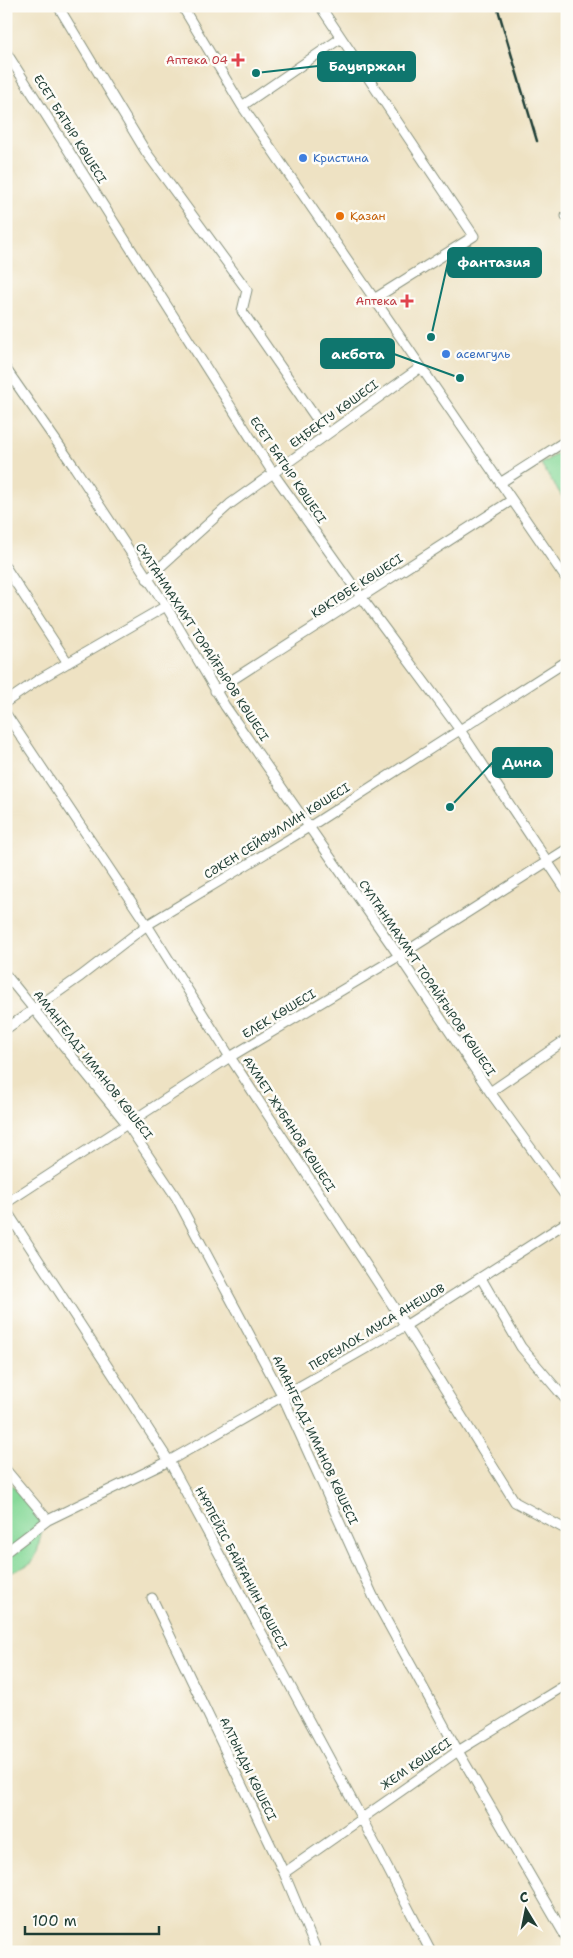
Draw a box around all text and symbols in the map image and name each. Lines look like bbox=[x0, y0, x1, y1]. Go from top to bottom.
place label: Аптека 04 bbox=[166, 52, 228, 68]
callout: Бауыржан bbox=[318, 52, 415, 81]
marker: Аптека 04 bbox=[232, 54, 244, 66]
text: Бауыржан bbox=[328, 57, 406, 75]
street label: ЕСЕТ БАТЫР КӨШЕСІ bbox=[30, 72, 110, 187]
place label: Кристина bbox=[313, 150, 369, 166]
marker: Кристина bbox=[297, 152, 309, 164]
place label: Қазан bbox=[350, 208, 386, 224]
marker: Қазан bbox=[334, 210, 346, 222]
callout: фантазия bbox=[448, 248, 541, 277]
text: фантазия bbox=[457, 253, 531, 271]
place label: Аптека bbox=[356, 293, 398, 309]
marker: Аптека bbox=[401, 295, 413, 307]
callout: акбота bbox=[321, 339, 394, 368]
text: акбота bbox=[331, 345, 385, 363]
place label: асемгуль bbox=[456, 346, 510, 362]
marker: асемгуль bbox=[440, 348, 452, 360]
street label: ЕҢБЕКТУ КӨШЕСІ bbox=[286, 376, 382, 452]
street label: ЕСЕТ БАТЫР КӨШЕСІ bbox=[246, 414, 330, 527]
street label: СҰЛТАНМАХМҰТ ТОРАЙҒЫРОВ КӨШЕСІ bbox=[132, 540, 272, 744]
street label: КӨКТӨБЕ КӨШЕСІ bbox=[308, 550, 406, 622]
callout: Дина bbox=[493, 748, 552, 777]
text: Дина bbox=[502, 753, 542, 771]
street label: СӘКЕН СЕЙФУЛЛИН КӨШЕСІ bbox=[201, 779, 353, 883]
street label: СҰЛТАНМАХМҰТ ТОРАЙҒЫРОВ КӨШЕСІ bbox=[355, 877, 499, 1079]
street label: ЕЛЕК КӨШЕСІ bbox=[239, 986, 319, 1042]
street label: АМАНГЕЛДІ ИМАНОВ КӨШЕСІ bbox=[30, 987, 157, 1143]
street label: АХМЕТ ЖҰБАНОВ КӨШЕСІ bbox=[239, 1053, 339, 1195]
street label: ПЕРЕУЛОК МУСА АНЕШОВ bbox=[306, 1280, 448, 1374]
street label: АМАНГЕЛДІ ИМАНОВ КӨШЕСІ bbox=[269, 1353, 362, 1528]
street label: НҰРПЕЙІС БАЙҒАНИН КӨШЕСІ bbox=[191, 1484, 291, 1652]
street label: АЛТЫНДЫ КӨШЕСІ bbox=[216, 1715, 280, 1824]
street label: ЖЕМ КӨШЕСІ bbox=[377, 1734, 455, 1794]
north arrow bbox=[500, 1886, 550, 1936]
text: С bbox=[518, 1888, 530, 1907]
scale bar bbox=[25, 1903, 159, 1935]
text: 100 m bbox=[32, 1911, 77, 1931]

